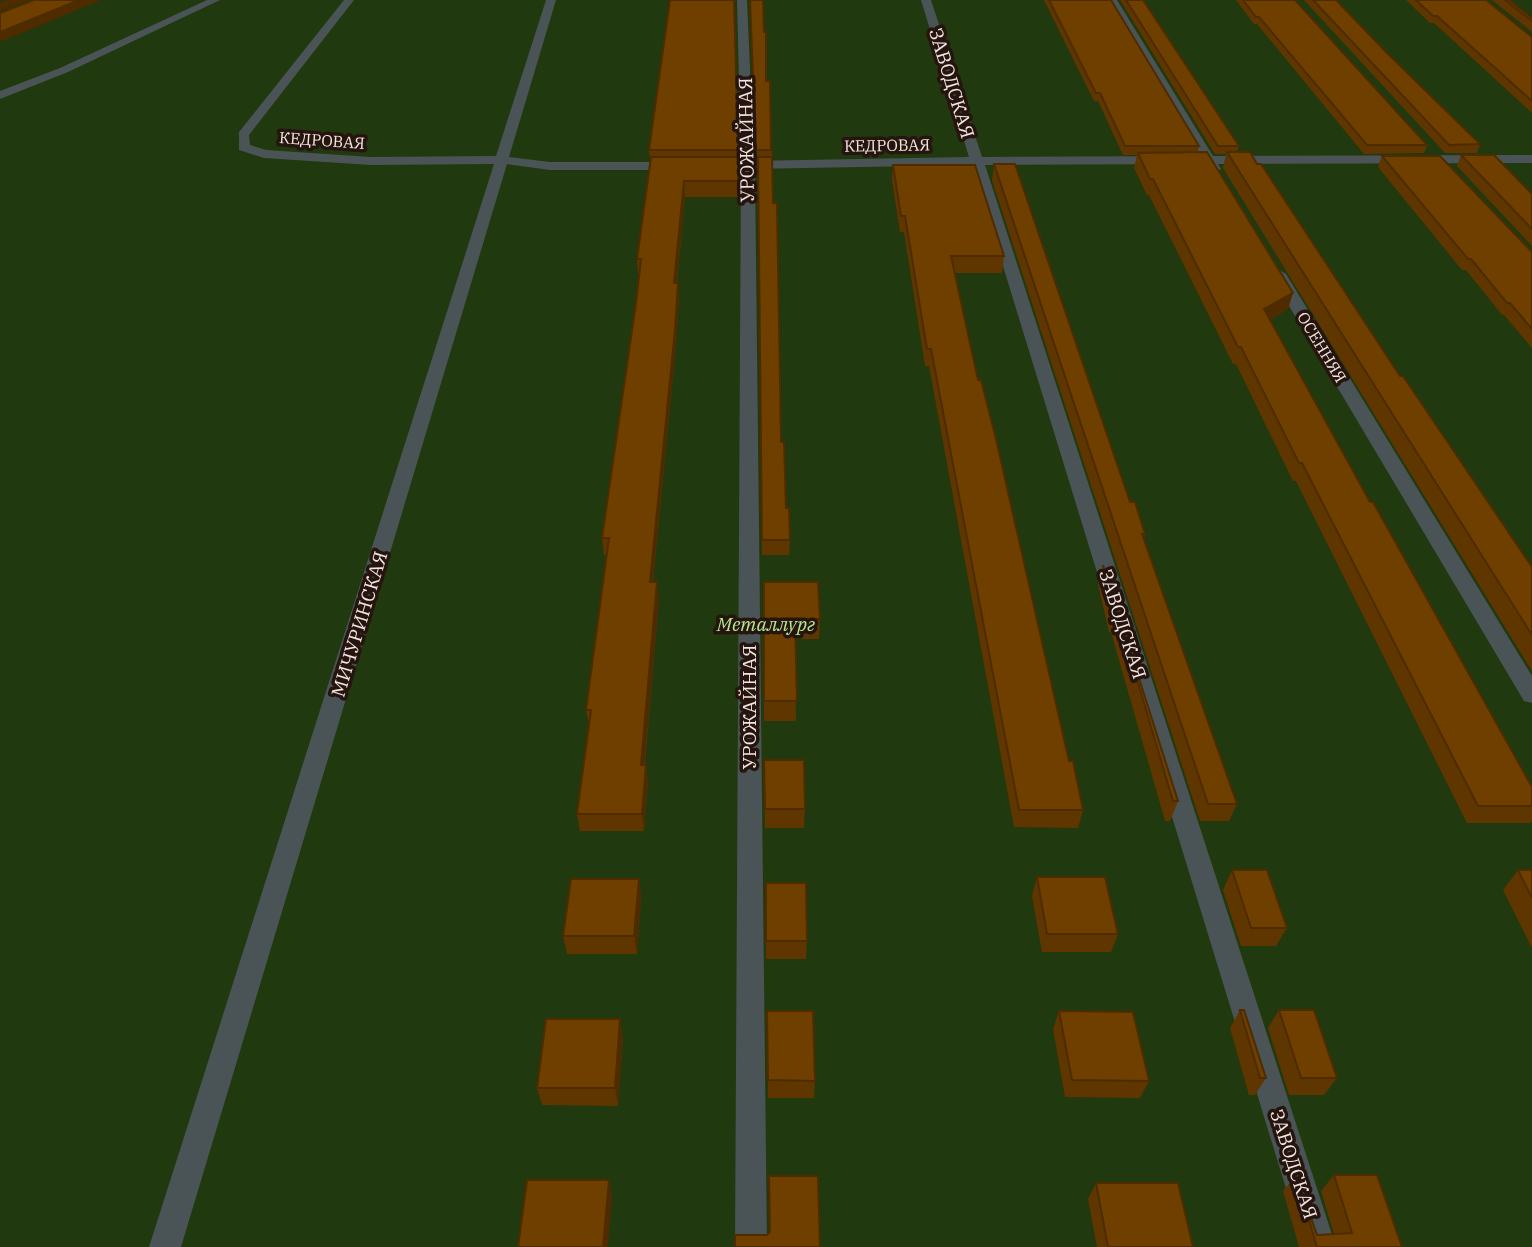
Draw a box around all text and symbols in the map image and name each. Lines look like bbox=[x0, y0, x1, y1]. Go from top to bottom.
street label: ЗАВОДСКАЯ bbox=[924, 25, 980, 141]
street label: УРОЖАЙНАЯ bbox=[733, 77, 759, 203]
street label: КЕДРОВАЯ bbox=[278, 127, 366, 153]
street label: КЕДРОВАЯ bbox=[844, 134, 930, 156]
street label: ОСЕННЯЯ bbox=[1293, 308, 1351, 386]
street label: МИЧУРИНСКАЯ bbox=[325, 548, 393, 700]
street label: ЗАВОДСКАЯ bbox=[1094, 566, 1152, 682]
park label: Металлург bbox=[716, 612, 815, 636]
street label: УРОЖАЙНАЯ bbox=[737, 645, 761, 769]
street label: ЗАВОДСКАЯ bbox=[1265, 1106, 1323, 1222]

